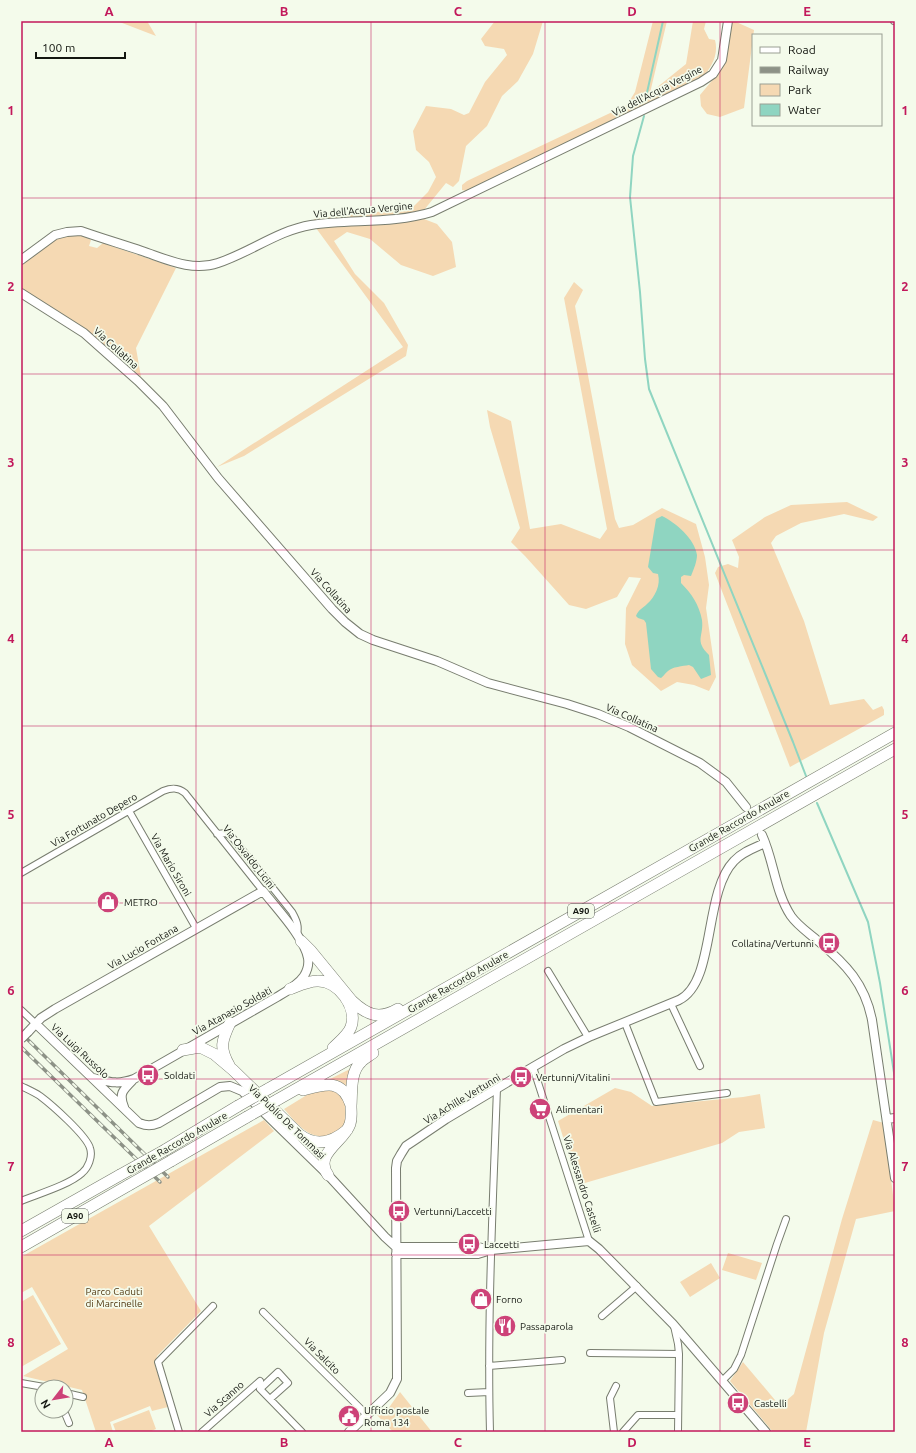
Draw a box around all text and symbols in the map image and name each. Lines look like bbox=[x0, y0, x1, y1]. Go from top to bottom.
text: A bbox=[104, 4, 114, 18]
text: B bbox=[280, 4, 289, 18]
text: C bbox=[454, 4, 463, 18]
text: D bbox=[627, 4, 637, 18]
text: E bbox=[803, 4, 811, 18]
scale bar bbox=[36, 34, 125, 60]
legend bbox=[752, 34, 882, 126]
text: 100 m bbox=[42, 41, 75, 54]
text: Road bbox=[788, 43, 816, 56]
street label: Via dell'Acqua Vergine bbox=[610, 63, 704, 119]
text: Railway bbox=[788, 63, 829, 76]
text: Park bbox=[788, 83, 812, 96]
text: 1 bbox=[7, 103, 15, 117]
text: Water bbox=[788, 103, 821, 116]
text: 1 bbox=[901, 103, 909, 117]
street label: Via dell'Acqua Vergine bbox=[313, 200, 413, 220]
text: 2 bbox=[7, 279, 15, 293]
text: 2 bbox=[901, 279, 909, 293]
street label: Via Collatina bbox=[91, 325, 141, 371]
text: 3 bbox=[7, 455, 15, 469]
text: 3 bbox=[901, 455, 909, 469]
street label: Via Collatina bbox=[308, 566, 354, 616]
text: 4 bbox=[7, 631, 15, 645]
text: 4 bbox=[901, 631, 909, 645]
street label: Via Collatina bbox=[604, 702, 660, 734]
street label: Grande Raccordo Anulare bbox=[687, 788, 791, 854]
street label: Via Fortunato Depero bbox=[49, 791, 139, 849]
text: 5 bbox=[7, 807, 15, 821]
text: 5 bbox=[901, 807, 909, 821]
street label: Via Osvaldo Licini bbox=[221, 823, 277, 891]
street label: Via Mario Sironi bbox=[149, 832, 193, 898]
shop icon: METRO bbox=[95, 889, 121, 915]
place label: METRO bbox=[124, 897, 158, 908]
road number: A90 bbox=[568, 904, 594, 918]
street label: Via Lucio Fontana bbox=[106, 922, 180, 972]
bus stop icon: Collatina/Vertunni bbox=[816, 930, 842, 956]
place label: Collatina/Vertunni bbox=[732, 938, 814, 949]
street label: Grande Raccordo Anulare bbox=[406, 949, 510, 1015]
text: 6 bbox=[7, 983, 15, 997]
text: 6 bbox=[901, 983, 909, 997]
street label: Via Atanasio Soldati bbox=[190, 985, 274, 1037]
street label: Via Luigi Russolo bbox=[49, 1021, 111, 1081]
bus stop icon: Soldati bbox=[135, 1062, 161, 1088]
bus stop icon: Vertunni/Vitalini bbox=[508, 1064, 534, 1090]
place label: Soldati bbox=[164, 1070, 195, 1081]
street label: Via Achille Vertunni bbox=[422, 1072, 502, 1126]
place label: Vertunni/Vitalini bbox=[536, 1072, 610, 1083]
street label: Via Publio De Tommasi bbox=[246, 1083, 328, 1161]
supermarket icon: Alimentari bbox=[527, 1096, 553, 1122]
place label: Alimentari bbox=[556, 1104, 603, 1115]
street label: Grande Raccordo Anulare bbox=[125, 1110, 229, 1176]
street label: Via Alessandro Castelli bbox=[561, 1134, 603, 1234]
text: 7 bbox=[7, 1159, 15, 1173]
text: 7 bbox=[901, 1159, 909, 1173]
bus stop icon: Vertunni/Laccetti bbox=[386, 1198, 412, 1224]
place label: Vertunni/Laccetti bbox=[414, 1206, 492, 1217]
road number: A90 bbox=[62, 1209, 88, 1223]
bus stop icon: Laccetti bbox=[456, 1231, 482, 1257]
place label: Laccetti bbox=[484, 1239, 519, 1250]
park label: Parco Caduti di Marcinelle bbox=[85, 1286, 143, 1309]
shop icon: Forno bbox=[468, 1286, 494, 1312]
place label: Forno bbox=[496, 1294, 523, 1305]
restaurant icon: Passaparola bbox=[492, 1313, 518, 1339]
place label: Passaparola bbox=[520, 1321, 573, 1332]
text: 8 bbox=[7, 1335, 15, 1349]
text: 8 bbox=[901, 1335, 909, 1349]
street label: Via Salcito bbox=[302, 1336, 342, 1376]
north arrow bbox=[34, 1379, 74, 1419]
street label: Via Scanno bbox=[202, 1379, 246, 1419]
bus stop icon: Castelli bbox=[725, 1390, 751, 1416]
text: N bbox=[38, 1398, 53, 1411]
place label: Castelli bbox=[754, 1398, 787, 1409]
public building icon: Ufficio postale Roma 134 bbox=[336, 1403, 362, 1429]
place label: Ufficio postale Roma 134 bbox=[364, 1405, 429, 1428]
text: A bbox=[104, 1435, 114, 1449]
text: B bbox=[280, 1435, 289, 1449]
text: C bbox=[454, 1435, 463, 1449]
text: D bbox=[627, 1435, 637, 1449]
text: E bbox=[803, 1435, 811, 1449]

